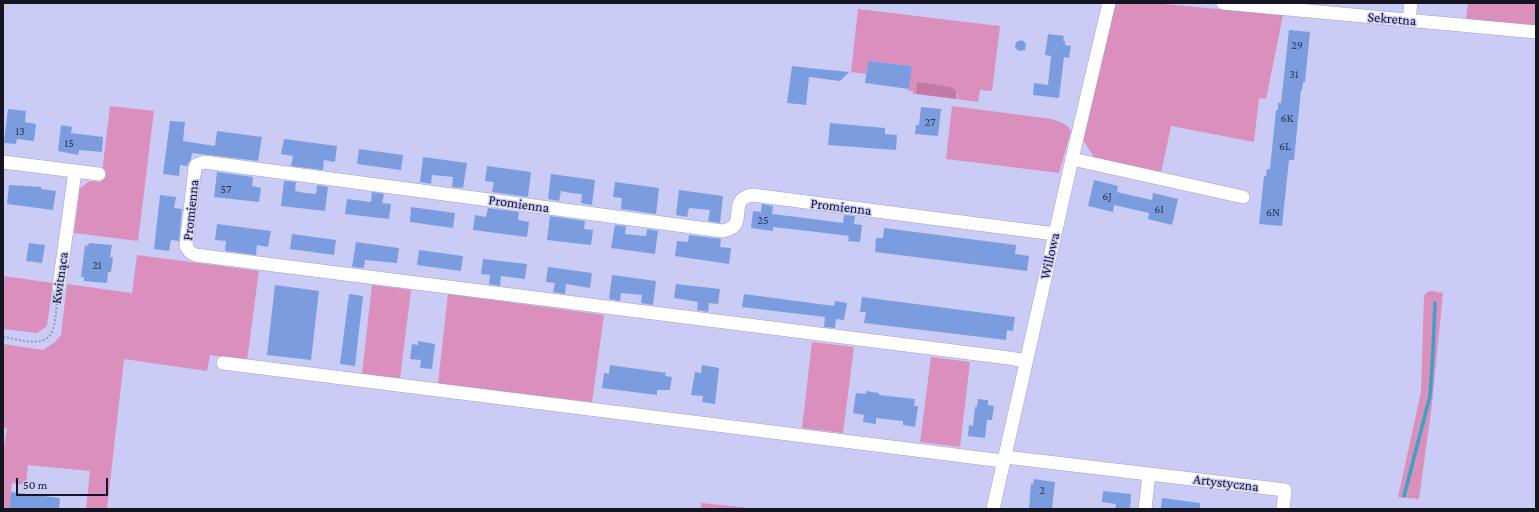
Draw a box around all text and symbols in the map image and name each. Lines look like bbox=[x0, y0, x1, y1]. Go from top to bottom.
street label: Sekretna bbox=[1367, 9, 1417, 29]
house number: 29 bbox=[1291, 38, 1303, 52]
house number: 31 bbox=[1289, 67, 1299, 81]
house number: 6K bbox=[1281, 111, 1293, 125]
house number: 27 bbox=[924, 115, 936, 129]
house number: 13 bbox=[15, 124, 25, 138]
house number: 15 bbox=[64, 136, 74, 150]
house number: 6L bbox=[1279, 139, 1291, 153]
street label: Promienna bbox=[179, 179, 203, 241]
house number: 57 bbox=[221, 182, 231, 196]
house number: 6J bbox=[1102, 189, 1112, 203]
street label: Promienna bbox=[488, 191, 550, 217]
street label: Promienna bbox=[810, 195, 872, 219]
house number: 6I bbox=[1154, 202, 1164, 216]
house number: 6N bbox=[1266, 205, 1280, 219]
house number: 25 bbox=[757, 213, 769, 227]
street label: Willowa bbox=[1037, 231, 1063, 281]
street label: Kwitnąca bbox=[48, 251, 72, 305]
house number: 21 bbox=[92, 258, 102, 272]
scale bar bbox=[18, 470, 110, 496]
street label: Artystyczna bbox=[1192, 471, 1260, 495]
text: 50 m bbox=[23, 478, 47, 492]
house number: 2 bbox=[1039, 483, 1045, 497]

